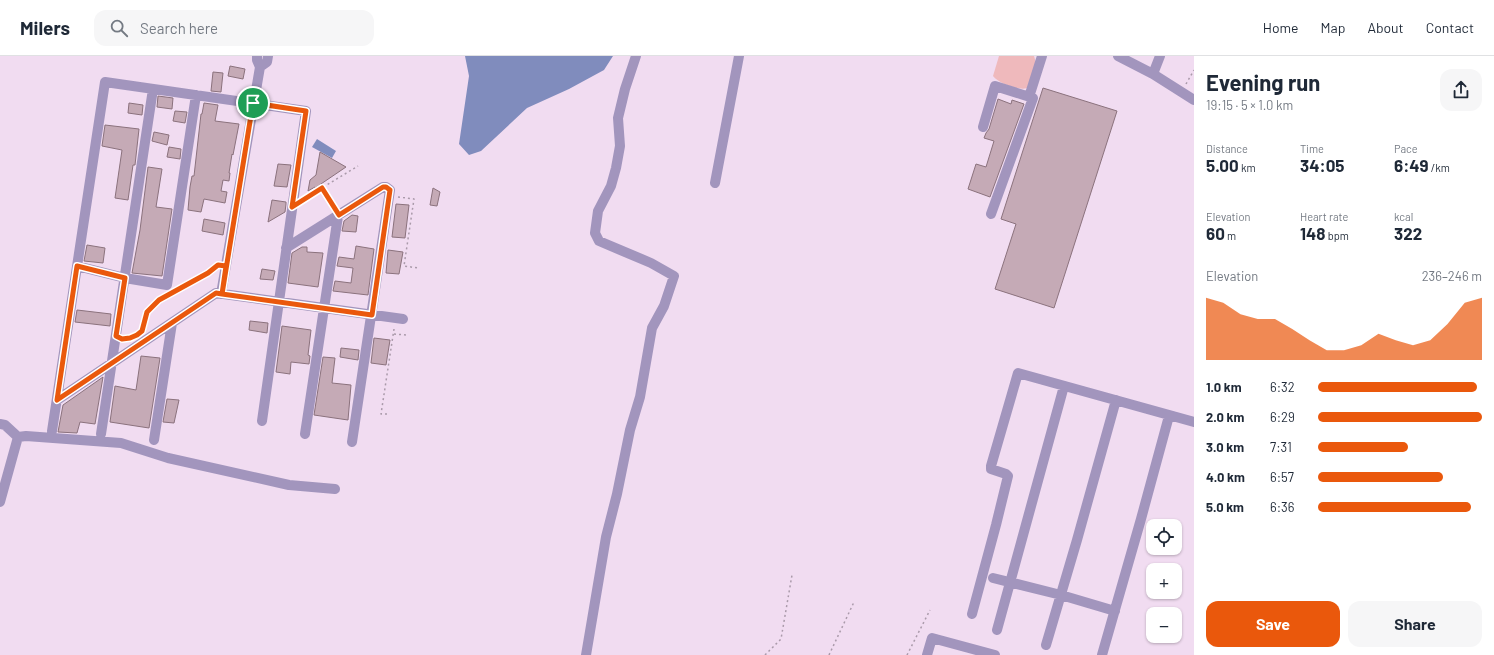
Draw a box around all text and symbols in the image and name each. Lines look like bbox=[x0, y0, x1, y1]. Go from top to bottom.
search box bbox=[94, 10, 374, 46]
text: Milers bbox=[20, 16, 70, 39]
icon: search bbox=[108, 17, 130, 39]
text: Search here bbox=[140, 19, 218, 37]
text: Home bbox=[1263, 19, 1299, 36]
text: Map bbox=[1321, 19, 1345, 36]
text: About bbox=[1367, 19, 1404, 36]
text: Contact bbox=[1426, 19, 1474, 36]
text: Evening run bbox=[1206, 69, 1320, 95]
button: share bbox=[1440, 69, 1482, 111]
pin bbox=[236, 86, 270, 120]
icon: arrive bbox=[242, 92, 264, 114]
text: 19:15 · 5 × 1.0 km bbox=[1206, 97, 1293, 113]
text: Distance bbox=[1206, 142, 1248, 155]
text: Time bbox=[1300, 142, 1324, 155]
text: Pace bbox=[1394, 142, 1418, 155]
text: 5.00 bbox=[1206, 155, 1239, 175]
text: 34:05 bbox=[1300, 155, 1345, 175]
text: 6:49 bbox=[1394, 155, 1429, 175]
text: km bbox=[1239, 161, 1256, 174]
text: /km bbox=[1429, 161, 1450, 174]
text: Elevation bbox=[1206, 210, 1250, 223]
text: Heart rate bbox=[1300, 210, 1348, 223]
text: kcal bbox=[1394, 210, 1413, 223]
text: 60 bbox=[1206, 223, 1225, 243]
text: 148 bbox=[1300, 223, 1326, 243]
text: 322 bbox=[1394, 223, 1422, 243]
text: m bbox=[1225, 229, 1236, 242]
text: bpm bbox=[1326, 229, 1349, 242]
text: Elevation bbox=[1206, 268, 1258, 284]
text: 236–246 m bbox=[1422, 268, 1482, 284]
text: 1.0 km bbox=[1206, 379, 1242, 395]
text: 6:32 bbox=[1270, 379, 1295, 395]
text: 2.0 km bbox=[1206, 409, 1244, 425]
text: 6:29 bbox=[1270, 409, 1295, 425]
text: 3.0 km bbox=[1206, 439, 1244, 455]
text: 7:31 bbox=[1270, 439, 1292, 455]
text: 4.0 km bbox=[1206, 469, 1245, 485]
text: 6:57 bbox=[1270, 469, 1294, 485]
text: 5.0 km bbox=[1206, 499, 1244, 515]
text: 6:36 bbox=[1270, 499, 1295, 515]
map controls bbox=[1146, 519, 1182, 643]
button: locate bbox=[1146, 519, 1182, 555]
button: + bbox=[1146, 563, 1182, 599]
button: Save bbox=[1206, 601, 1340, 647]
button: Share bbox=[1348, 601, 1482, 647]
button: − bbox=[1146, 607, 1182, 643]

